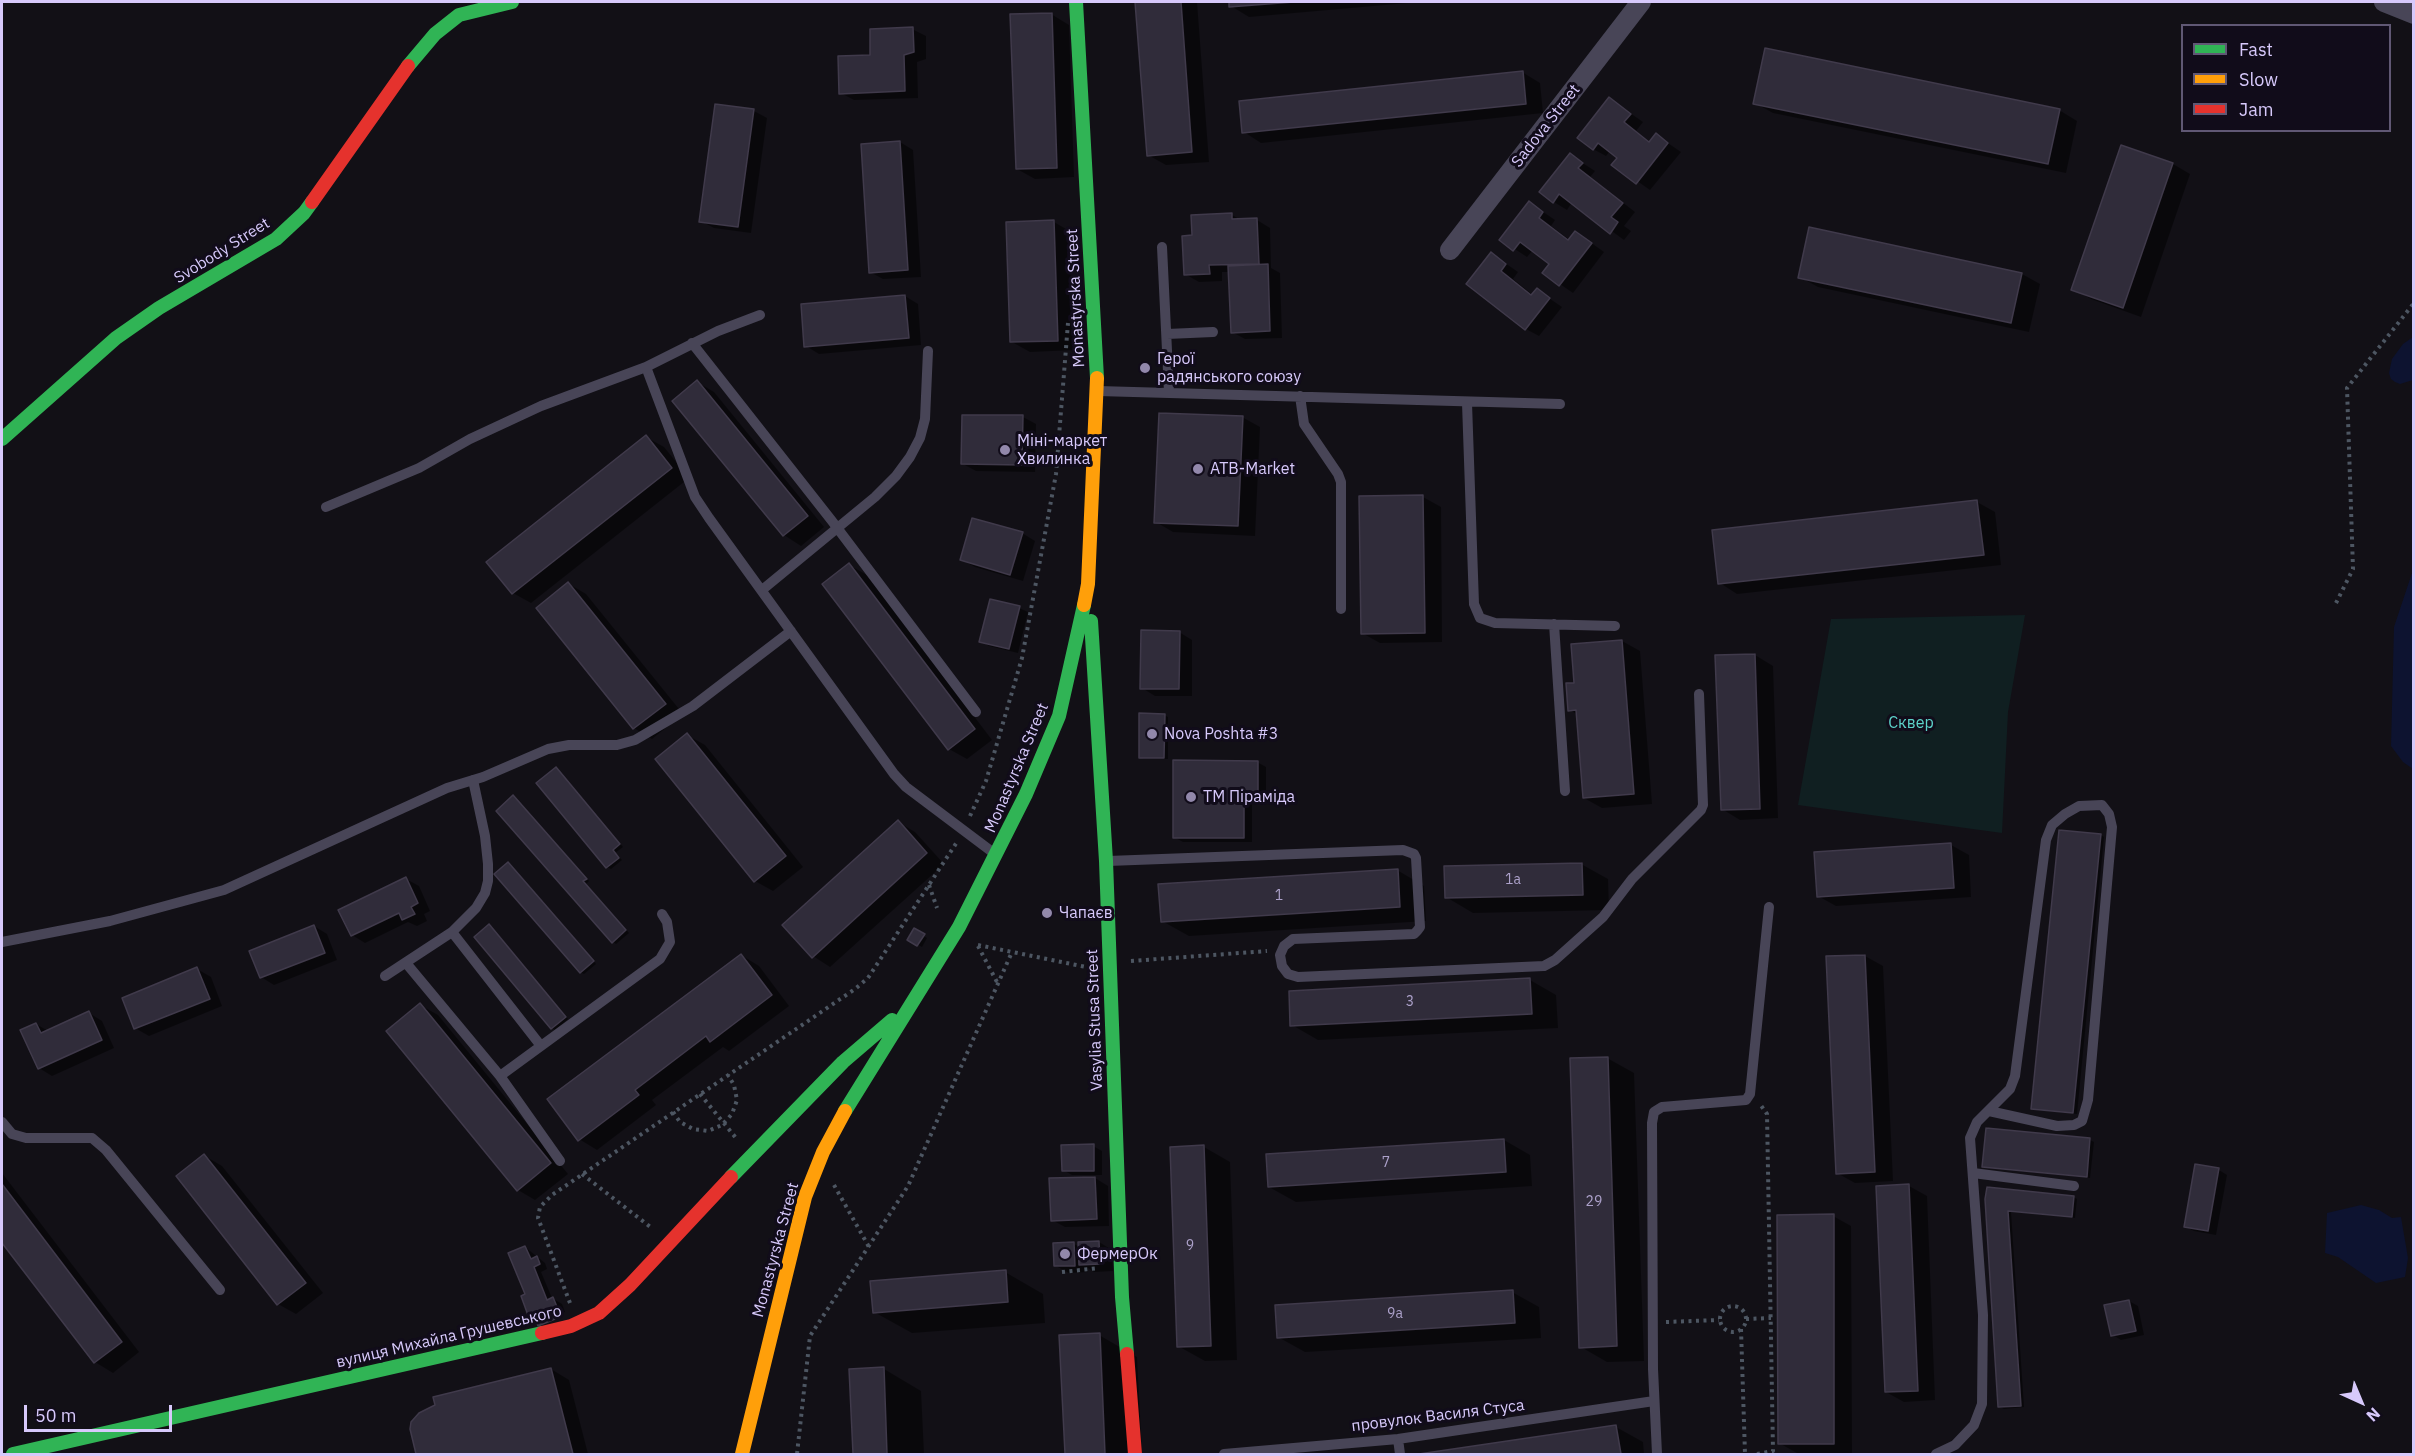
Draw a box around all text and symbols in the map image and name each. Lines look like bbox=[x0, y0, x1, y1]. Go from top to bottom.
legend bbox=[2181, 24, 2391, 132]
text: Fast bbox=[2239, 38, 2273, 61]
text: Slow bbox=[2239, 68, 2278, 91]
street label: Sadova Street bbox=[1508, 81, 1584, 171]
text: Jam bbox=[2239, 98, 2274, 121]
street label: Svobody Street bbox=[171, 214, 273, 288]
street label: Monastyrska Street bbox=[1063, 228, 1089, 368]
place label: Герої радянського союзу bbox=[1157, 349, 1301, 387]
marker: Герої радянського союзу bbox=[1138, 361, 1152, 375]
place label: Міні-маркет Хвилинка bbox=[1017, 431, 1107, 469]
marker: Міні-маркет Хвилинка bbox=[998, 443, 1012, 457]
place label: ATB-Market bbox=[1210, 459, 1295, 479]
marker: ATB-Market bbox=[1191, 462, 1205, 476]
street label: Monastyrska Street bbox=[981, 700, 1053, 836]
park label: Сквер bbox=[1888, 713, 1934, 733]
place label: Nova Poshta #3 bbox=[1164, 724, 1278, 744]
marker: Nova Poshta #3 bbox=[1145, 727, 1159, 741]
place label: ТМ Піраміда bbox=[1203, 787, 1295, 807]
marker: ТМ Піраміда bbox=[1184, 790, 1198, 804]
house number: 1а bbox=[1505, 872, 1521, 888]
house number: 1 bbox=[1275, 888, 1283, 904]
place label: Чапаєв bbox=[1059, 903, 1113, 923]
marker: Чапаєв bbox=[1040, 906, 1054, 920]
street label: Vasylia Stusa Street bbox=[1083, 949, 1107, 1091]
house number: 3 bbox=[1406, 994, 1414, 1010]
house number: 7 bbox=[1382, 1155, 1390, 1171]
street label: Monastyrska Street bbox=[749, 1180, 803, 1320]
house number: 29 bbox=[1586, 1194, 1602, 1210]
house number: 9 bbox=[1186, 1238, 1194, 1254]
place label: ФермерОк bbox=[1077, 1244, 1158, 1264]
marker: ФермерОк bbox=[1058, 1247, 1072, 1261]
street label: вулиця Михайла Грушевського bbox=[334, 1302, 564, 1372]
house number: 9а bbox=[1387, 1306, 1403, 1322]
north arrow bbox=[2331, 1372, 2391, 1432]
scale bar bbox=[27, 1393, 176, 1431]
street label: провулок Василя Стуса bbox=[1350, 1396, 1526, 1436]
text: 50 m bbox=[35, 1404, 77, 1427]
text: N bbox=[2362, 1404, 2385, 1426]

